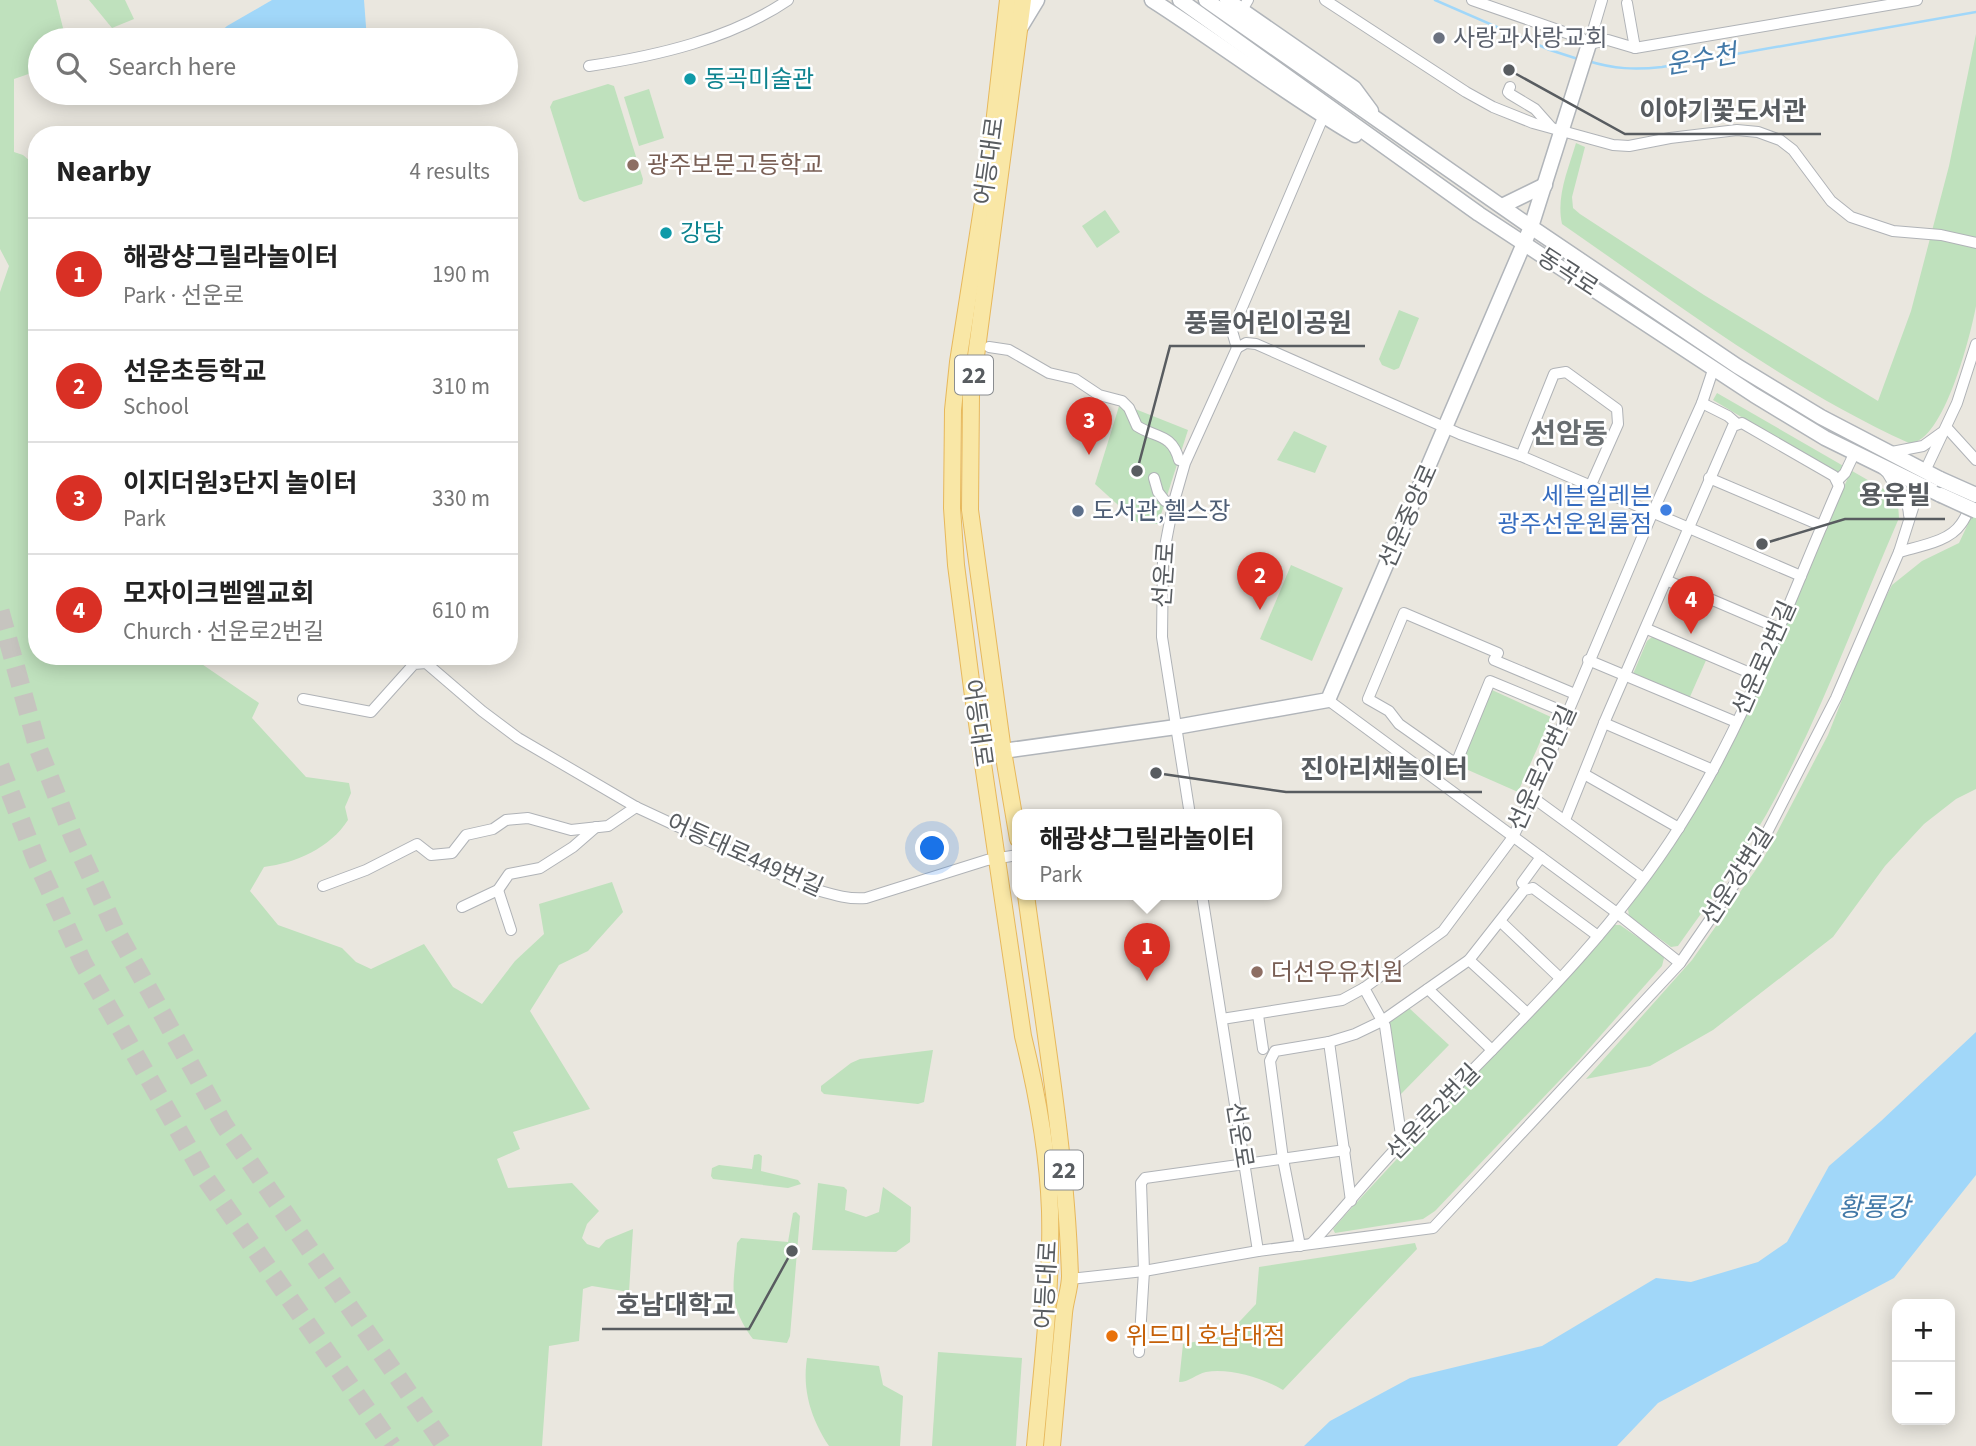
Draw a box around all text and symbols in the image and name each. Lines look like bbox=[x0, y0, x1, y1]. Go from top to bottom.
place label: 사랑과사랑교회 bbox=[1453, 21, 1608, 56]
search box bbox=[28, 28, 518, 105]
marker: 사랑과사랑교회 bbox=[1431, 30, 1447, 46]
water label: 운수천 bbox=[1663, 35, 1743, 84]
icon: search bbox=[52, 48, 90, 86]
text: Search here bbox=[108, 48, 236, 85]
place label: 동곡미술관 bbox=[704, 62, 814, 97]
marker: 동곡미술관 bbox=[682, 71, 698, 87]
callout: 이야기꽃도서관 bbox=[1625, 87, 1821, 134]
text: 이야기꽃도서관 bbox=[1639, 93, 1807, 130]
street label: 어등대로 bbox=[966, 115, 1013, 207]
place label: 광주보문고등학교 bbox=[647, 148, 824, 183]
text: Nearby bbox=[56, 150, 151, 193]
text: 4 results bbox=[410, 155, 490, 188]
marker: 광주보문고등학교 bbox=[625, 157, 641, 173]
place label: 강당 bbox=[680, 216, 724, 251]
marker: 강당 bbox=[658, 225, 674, 241]
text: 해광샹그릴라놀이터 bbox=[123, 239, 338, 276]
street label: 동곡로 bbox=[1530, 240, 1605, 305]
text: 1 bbox=[73, 258, 85, 291]
text: 190 m bbox=[432, 258, 490, 291]
text: Park · 선운로 bbox=[123, 279, 244, 312]
callout: 풍물어린이공원 bbox=[1170, 299, 1365, 346]
text: 풍물어린이공원 bbox=[1184, 305, 1352, 342]
text: 선운초등학교 bbox=[123, 353, 267, 390]
road number: 22 bbox=[955, 356, 993, 394]
text: 2 bbox=[73, 370, 85, 403]
text: 310 m bbox=[432, 370, 490, 403]
text: School bbox=[123, 390, 189, 423]
pin: 3 bbox=[1066, 397, 1112, 455]
district label: 선암동 bbox=[1530, 414, 1608, 454]
street label: 선운중앙로 bbox=[1370, 459, 1447, 574]
text: 이지더원3단지 놀이터 bbox=[123, 465, 357, 502]
callout: 용운빌 bbox=[1845, 472, 1945, 519]
text: 용운빌 bbox=[1859, 477, 1931, 514]
place label: 세븐일레븐 광주선운원룸점 bbox=[1497, 479, 1652, 542]
text: 3 bbox=[73, 482, 85, 515]
text: 330 m bbox=[432, 482, 490, 515]
place label: 도서관,헬스장 bbox=[1092, 494, 1230, 529]
text: Park bbox=[123, 502, 166, 535]
marker: 세븐일레븐 광주선운원룸점 bbox=[1658, 502, 1674, 518]
marker: 도서관,헬스장 bbox=[1070, 503, 1086, 519]
street label: 선운로 bbox=[1145, 541, 1184, 609]
pin: 2 bbox=[1237, 552, 1283, 610]
text: 모자이크벧엘교회 bbox=[123, 575, 314, 612]
pin: 4 bbox=[1668, 576, 1714, 634]
text: 4 bbox=[73, 594, 85, 627]
text: 610 m bbox=[432, 594, 490, 627]
street label: 선운로2번길 bbox=[1724, 595, 1805, 721]
text: Church · 선운로2번길 bbox=[123, 615, 324, 648]
street label: 어등대로 bbox=[954, 677, 1001, 769]
street label: 선운로20번길 bbox=[1499, 700, 1586, 837]
callout: 진아리채놀이터 bbox=[1286, 745, 1482, 792]
text: 진아리채놀이터 bbox=[1300, 751, 1468, 788]
street label: 어등대로449번길 bbox=[661, 805, 829, 906]
popup bbox=[1012, 809, 1282, 900]
street label: 선운강변길 bbox=[1693, 820, 1782, 932]
text: 해광샹그릴라놀이터 bbox=[1039, 821, 1255, 858]
your location bbox=[915, 831, 949, 865]
text: Park bbox=[1039, 858, 1082, 891]
pin: 1 bbox=[1124, 923, 1170, 981]
place label: 더선우유치원 bbox=[1271, 955, 1403, 990]
marker: 더선우유치원 bbox=[1249, 964, 1265, 980]
street label: 선운로2번길 bbox=[1378, 1056, 1488, 1169]
street label: 선운로 bbox=[1217, 1100, 1262, 1171]
road number: 22 bbox=[1045, 1150, 1083, 1190]
water label: 황룡강 bbox=[1838, 1189, 1913, 1226]
street label: 어등대로 bbox=[1027, 1240, 1066, 1330]
callout: 호남대학교 bbox=[602, 1282, 749, 1329]
text: 호남대학교 bbox=[616, 1287, 736, 1324]
map controls bbox=[1892, 1299, 1955, 1425]
button: + bbox=[1892, 1299, 1955, 1362]
place label: 위드미 호남대점 bbox=[1126, 1319, 1285, 1354]
marker: 위드미 호남대점 bbox=[1104, 1328, 1120, 1344]
button: − bbox=[1892, 1362, 1955, 1425]

